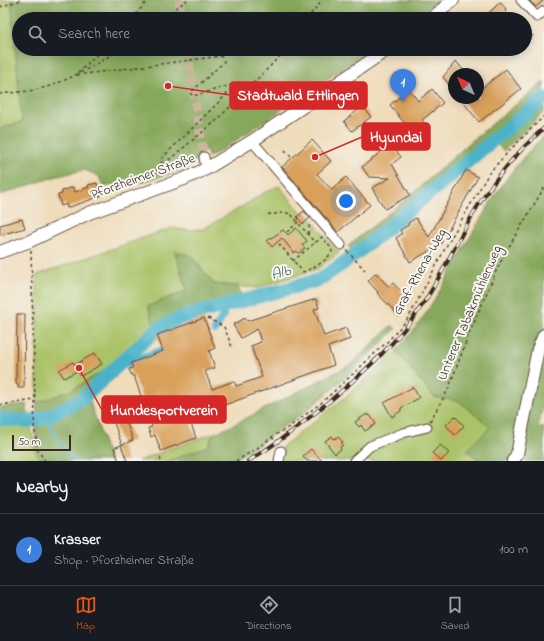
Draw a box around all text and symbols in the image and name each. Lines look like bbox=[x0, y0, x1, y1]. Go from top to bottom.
search box bbox=[12, 12, 532, 56]
icon: search bbox=[26, 23, 48, 45]
text: Search here bbox=[58, 23, 130, 45]
north arrow bbox=[448, 68, 484, 104]
pin: 1 bbox=[390, 69, 416, 102]
callout: Stadtwald Ettlingen bbox=[230, 82, 367, 109]
text: Stadtwald Ettlingen bbox=[237, 85, 359, 109]
callout: Hyundai bbox=[362, 123, 430, 150]
text: Hyundai bbox=[370, 127, 422, 151]
street label: Pforzheimer Straße bbox=[88, 148, 199, 206]
your location bbox=[336, 191, 356, 211]
street label: Graf-Rhena-Weg bbox=[387, 225, 453, 320]
street label: Unterer Tabakmühlenweg bbox=[432, 242, 509, 384]
water label: Alb bbox=[269, 260, 294, 286]
callout: Hundesportverein bbox=[102, 396, 226, 423]
text: Hundesportverein bbox=[110, 400, 218, 422]
scale bar bbox=[12, 433, 71, 452]
text: 50 m bbox=[18, 434, 40, 450]
text: Nearby bbox=[16, 475, 68, 500]
text: Krasser bbox=[54, 529, 101, 551]
text: 1 bbox=[27, 540, 31, 559]
text: 100 m bbox=[499, 540, 528, 559]
text: Shop · Pforzheimer Straße bbox=[54, 551, 194, 570]
tab: Map bbox=[75, 594, 97, 634]
tab: Directions bbox=[246, 594, 291, 634]
tab: Saved bbox=[441, 594, 469, 634]

